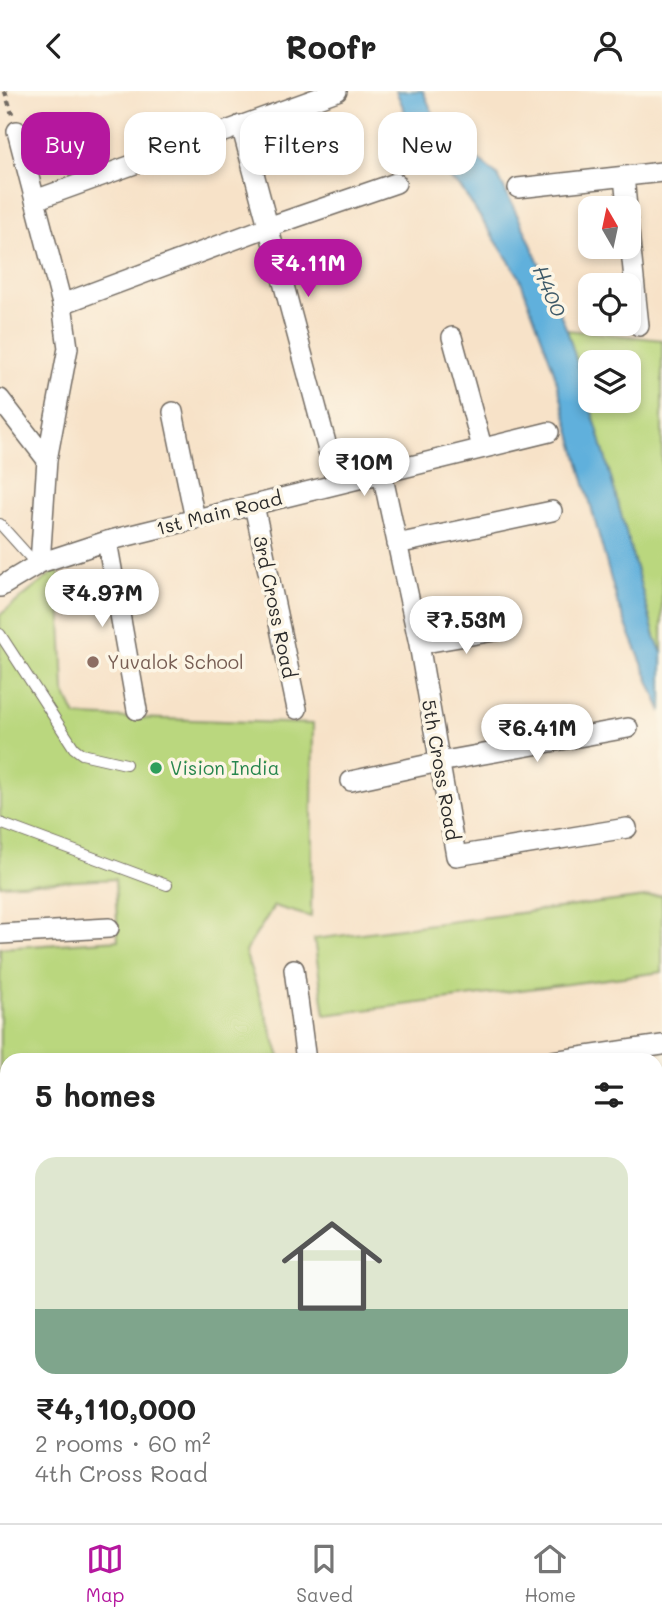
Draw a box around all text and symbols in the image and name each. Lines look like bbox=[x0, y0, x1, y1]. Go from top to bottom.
text: Roofr bbox=[285, 25, 377, 67]
icon: back bbox=[35, 27, 73, 65]
icon: person bbox=[589, 27, 627, 65]
chip: Buy bbox=[21, 112, 110, 175]
chip: Rent bbox=[124, 112, 226, 175]
chip: Filters bbox=[240, 112, 364, 175]
chip: New bbox=[378, 112, 477, 175]
north arrow bbox=[578, 196, 640, 259]
map controls bbox=[578, 196, 641, 413]
pin: ₹4.11M bbox=[251, 239, 365, 299]
text: ₹4.11M bbox=[270, 247, 346, 277]
water label: H400 bbox=[528, 261, 573, 320]
button: locate bbox=[578, 273, 641, 336]
button: layers bbox=[578, 350, 641, 413]
pin: ₹10M bbox=[323, 439, 405, 498]
text: ₹10M bbox=[335, 446, 393, 476]
street label: 1st Main Road bbox=[153, 485, 284, 540]
street label: 3rd Cross Road bbox=[248, 533, 303, 680]
pin: ₹4.97M bbox=[45, 569, 159, 629]
text: ₹4.97M bbox=[61, 577, 143, 607]
pin: ₹7.53M bbox=[409, 596, 523, 656]
text: ₹7.53M bbox=[426, 604, 506, 634]
place label: Yuvalok School bbox=[107, 649, 244, 674]
marker: Yuvalok School bbox=[85, 654, 101, 670]
street label: 5th Cross Road bbox=[417, 698, 466, 842]
pin: ₹6.41M bbox=[480, 705, 594, 764]
text: ₹6.41M bbox=[497, 712, 577, 742]
place label: Vision India bbox=[170, 755, 280, 780]
marker: Vision India bbox=[148, 760, 164, 776]
text: 5 homes bbox=[35, 1075, 156, 1115]
icon: filters bbox=[590, 1076, 628, 1114]
icon: home bbox=[269, 1203, 395, 1329]
text: ₹4,110,000 bbox=[35, 1388, 196, 1428]
text: 2 rooms · 60 m² bbox=[35, 1428, 211, 1458]
text: 4th Cross Road bbox=[35, 1458, 208, 1488]
tab: Map bbox=[86, 1540, 125, 1607]
tab: Saved bbox=[296, 1540, 353, 1607]
tab: Home bbox=[524, 1540, 576, 1607]

